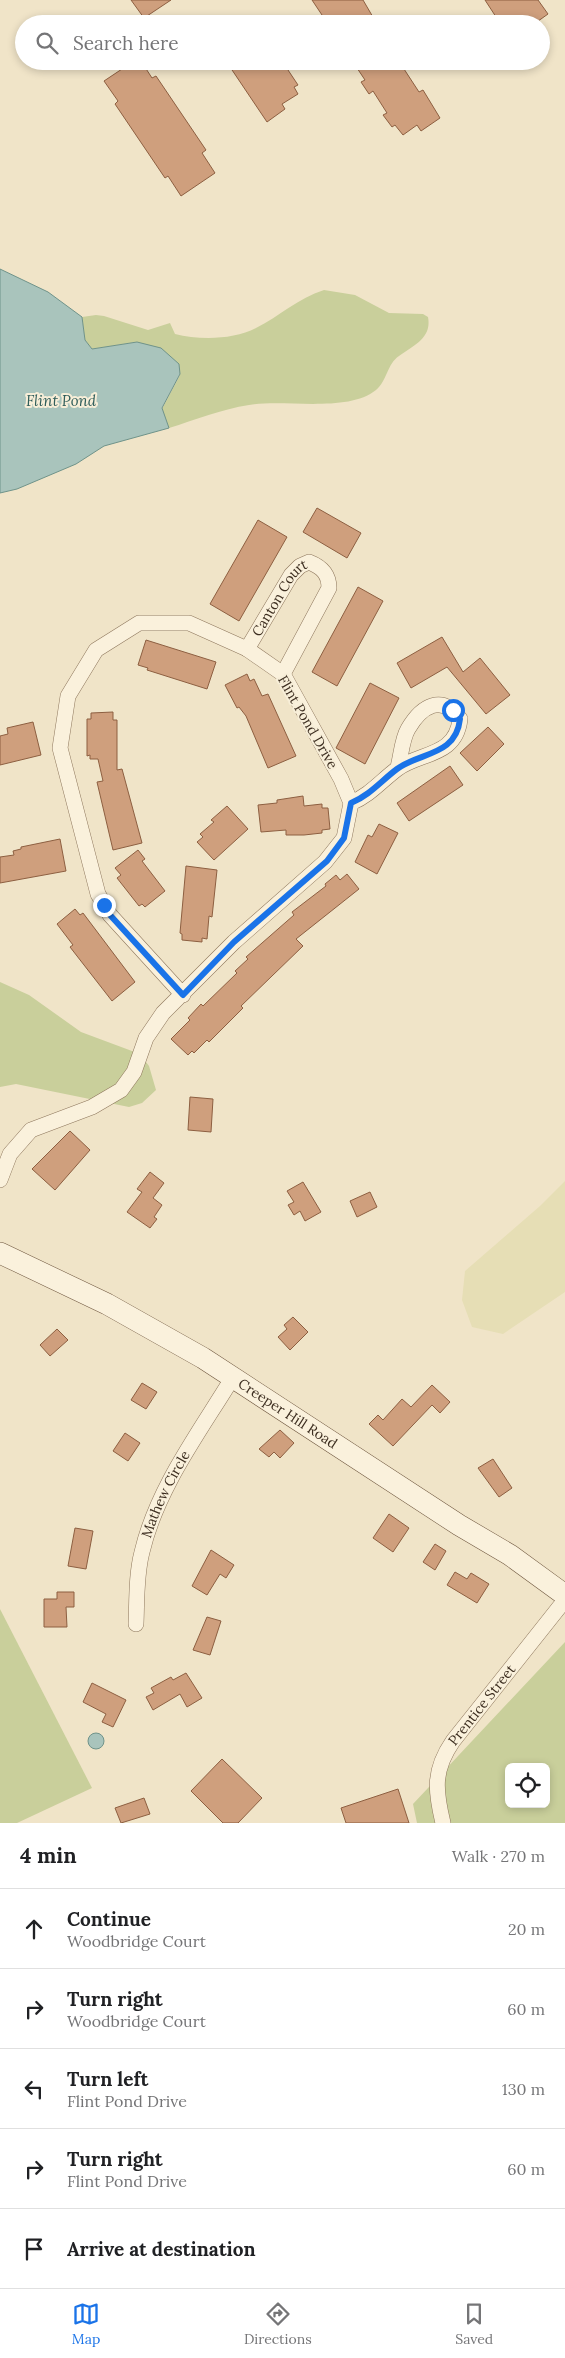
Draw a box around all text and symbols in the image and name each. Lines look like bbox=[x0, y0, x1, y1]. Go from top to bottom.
search box bbox=[15, 15, 550, 70]
icon: search bbox=[33, 29, 61, 57]
text: Search here bbox=[73, 31, 179, 55]
water label: Flint Pond bbox=[26, 391, 97, 410]
street label: Canton Court bbox=[248, 555, 310, 639]
street label: Flint Pond Drive bbox=[274, 672, 342, 772]
route start bbox=[442, 699, 465, 722]
route end bbox=[93, 894, 116, 917]
street label: Creeper Hill Road bbox=[235, 1374, 341, 1452]
street label: Mathew Circle bbox=[137, 1447, 194, 1540]
street label: Prentice Street bbox=[444, 1660, 520, 1749]
map controls bbox=[505, 1763, 550, 1808]
button: locate bbox=[505, 1763, 550, 1808]
text: 4 min bbox=[20, 1842, 77, 1869]
text: Walk · 270 m bbox=[452, 1846, 545, 1866]
text: Continue bbox=[67, 1907, 151, 1931]
icon: ahead bbox=[20, 1915, 48, 1943]
text: 20 m bbox=[508, 1919, 545, 1939]
text: Woodbridge Court bbox=[67, 1931, 206, 1951]
text: Turn right bbox=[67, 1987, 163, 2011]
icon: right bbox=[20, 1995, 48, 2023]
text: 60 m bbox=[507, 1999, 545, 2019]
text: Woodbridge Court bbox=[67, 2011, 206, 2031]
text: Turn left bbox=[67, 2067, 148, 2091]
icon: left bbox=[20, 2075, 48, 2103]
text: 130 m bbox=[502, 2079, 545, 2099]
text: Flint Pond Drive bbox=[67, 2091, 187, 2111]
text: Turn right bbox=[67, 2147, 163, 2171]
icon: right bbox=[20, 2155, 48, 2183]
text: 60 m bbox=[507, 2159, 545, 2179]
text: Flint Pond Drive bbox=[67, 2171, 187, 2191]
icon: arrive bbox=[20, 2235, 48, 2263]
text: Arrive at destination bbox=[67, 2237, 256, 2261]
tab: Map bbox=[72, 2300, 100, 2348]
tab: Directions bbox=[244, 2300, 312, 2348]
tab: Saved bbox=[455, 2300, 493, 2348]

